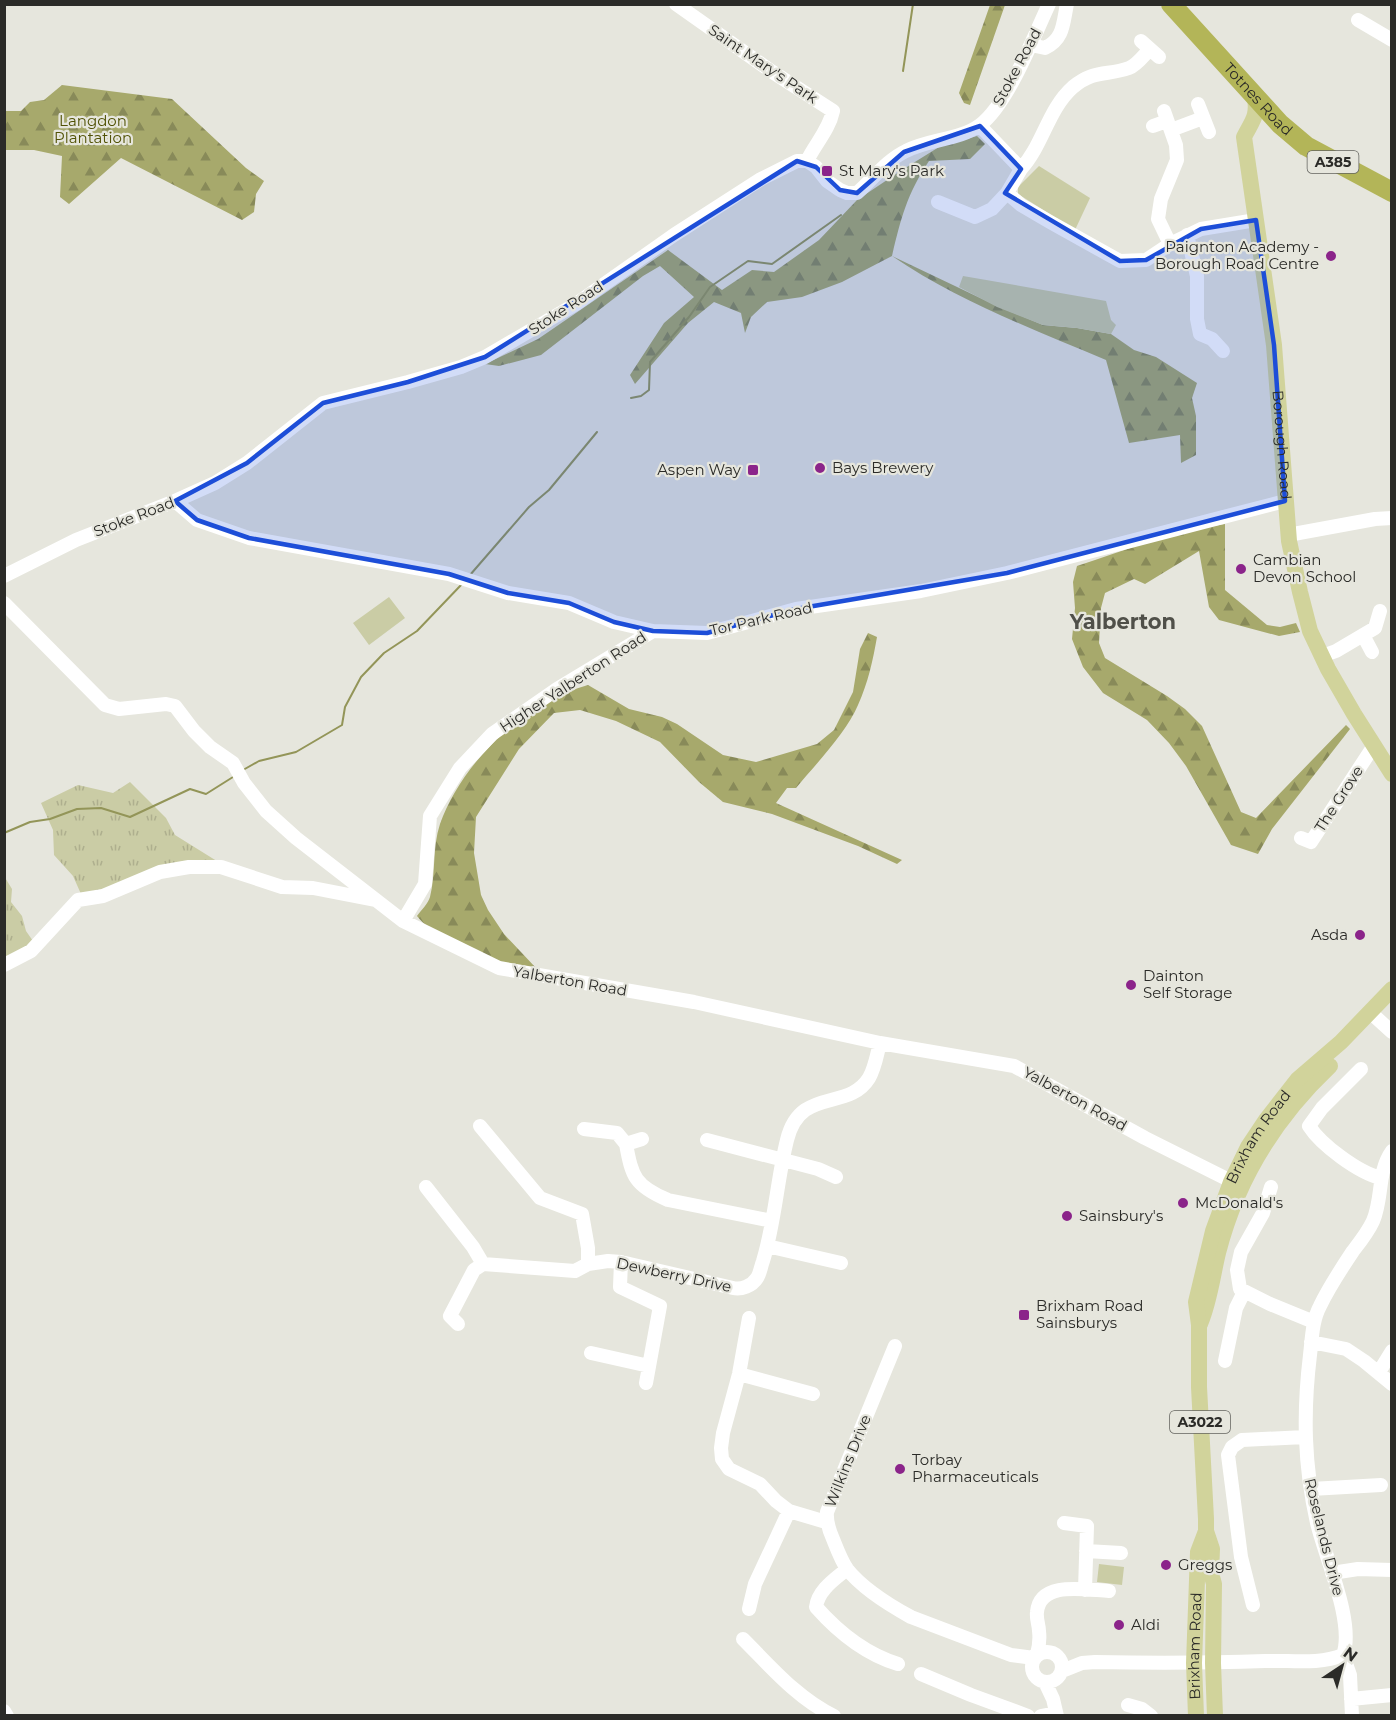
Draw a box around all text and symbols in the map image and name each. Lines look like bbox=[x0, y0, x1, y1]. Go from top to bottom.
street label: Saint Mary's Park bbox=[705, 20, 822, 107]
street label: Stoke Road bbox=[988, 25, 1045, 109]
street label: Totnes Road bbox=[1220, 58, 1297, 140]
park label: Langdon Plantation bbox=[54, 111, 132, 147]
road number: A385 bbox=[1308, 151, 1358, 173]
place label: St Mary's Park bbox=[839, 161, 944, 180]
marker: St Mary's Park bbox=[820, 164, 834, 178]
place label: Paignton Academy - Borough Road Centre bbox=[1155, 237, 1319, 273]
marker: Paignton Academy - Borough Road Centre bbox=[1324, 249, 1338, 263]
street label: Stoke Road bbox=[525, 276, 607, 339]
street label: Borough Road bbox=[1268, 389, 1296, 500]
place label: Bays Brewery bbox=[832, 458, 934, 477]
place label: Aspen Way bbox=[657, 460, 742, 479]
marker: Bays Brewery bbox=[813, 461, 827, 475]
marker: Aspen Way bbox=[746, 463, 760, 477]
street label: Stoke Road bbox=[91, 492, 177, 541]
place label: Cambian Devon School bbox=[1253, 550, 1356, 586]
marker: Cambian Devon School bbox=[1234, 562, 1248, 576]
street label: Tor Park Road bbox=[708, 597, 814, 640]
district label: Yalberton bbox=[1069, 609, 1176, 634]
street label: Higher Yalberton Road bbox=[496, 627, 650, 736]
street label: The Grove bbox=[1310, 762, 1367, 835]
place label: Asda bbox=[1311, 925, 1348, 944]
marker: Asda bbox=[1353, 928, 1367, 942]
street label: Yalberton Road bbox=[512, 961, 629, 1000]
place label: Dainton Self Storage bbox=[1143, 966, 1232, 1002]
marker: Dainton Self Storage bbox=[1124, 978, 1138, 992]
street label: Yalberton Road bbox=[1020, 1062, 1130, 1135]
street label: Brixham Road bbox=[1222, 1086, 1295, 1187]
place label: McDonald's bbox=[1195, 1193, 1283, 1212]
marker: McDonald's bbox=[1176, 1196, 1190, 1210]
place label: Sainsbury's bbox=[1079, 1206, 1163, 1225]
marker: Sainsbury's bbox=[1060, 1209, 1074, 1223]
street label: Dewberry Drive bbox=[615, 1253, 733, 1296]
place label: Brixham Road Sainsburys bbox=[1036, 1296, 1143, 1332]
marker: Brixham Road Sainsburys bbox=[1017, 1308, 1031, 1322]
road number: A3022 bbox=[1170, 1411, 1230, 1433]
street label: Wilkins Drive bbox=[820, 1412, 875, 1510]
place label: Torbay Pharmaceuticals bbox=[912, 1450, 1039, 1486]
marker: Torbay Pharmaceuticals bbox=[893, 1462, 907, 1476]
street label: Roselands Drive bbox=[1301, 1476, 1348, 1598]
place label: Greggs bbox=[1178, 1555, 1232, 1574]
marker: Greggs bbox=[1159, 1558, 1173, 1572]
street label: Brixham Road bbox=[1184, 1592, 1206, 1700]
place label: Aldi bbox=[1131, 1615, 1160, 1634]
marker: Aldi bbox=[1112, 1618, 1126, 1632]
north arrow bbox=[1312, 1636, 1372, 1696]
text: N bbox=[1340, 1643, 1361, 1666]

